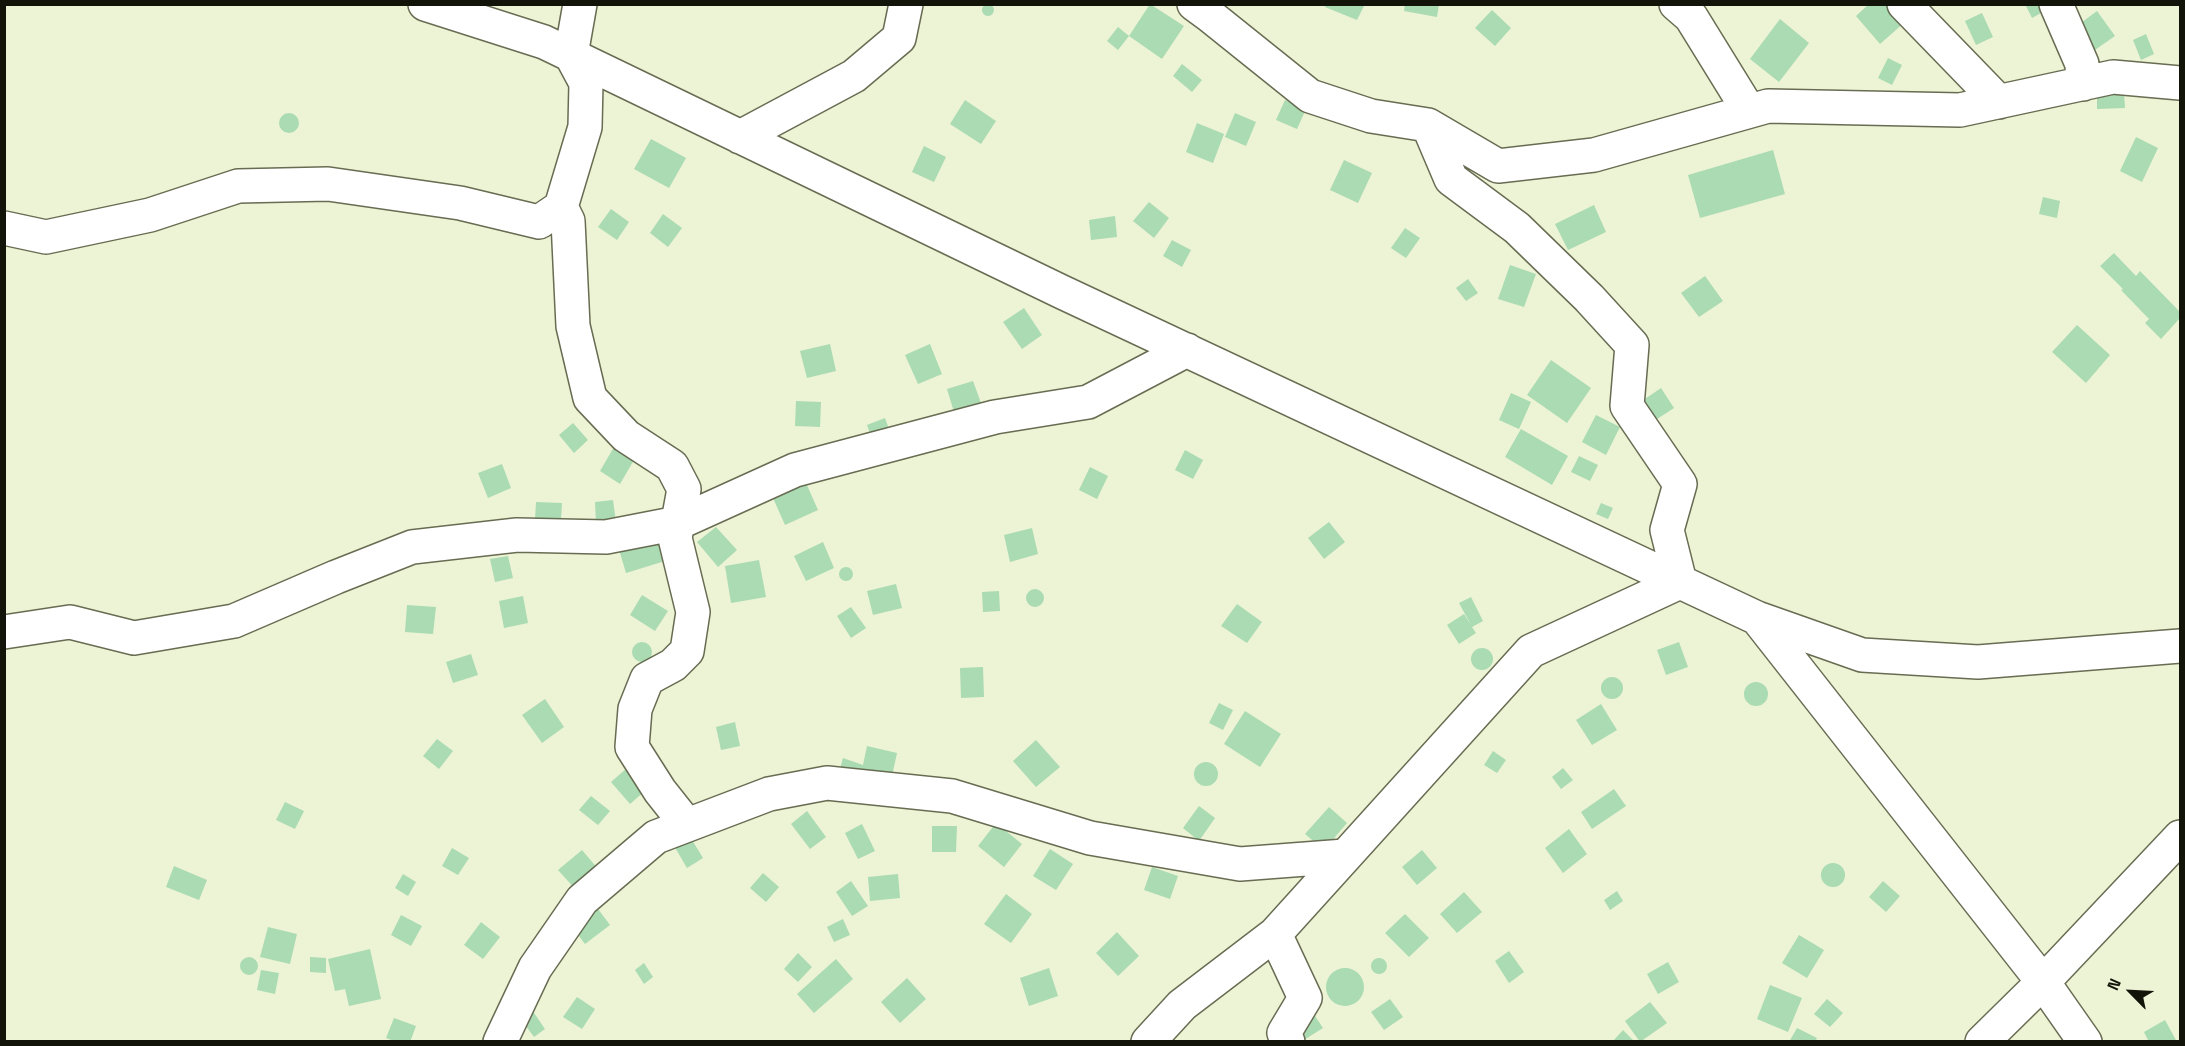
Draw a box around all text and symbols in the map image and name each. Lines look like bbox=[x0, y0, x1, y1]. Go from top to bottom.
north arrow bbox=[2101, 962, 2161, 1022]
text: N bbox=[2102, 975, 2126, 994]

